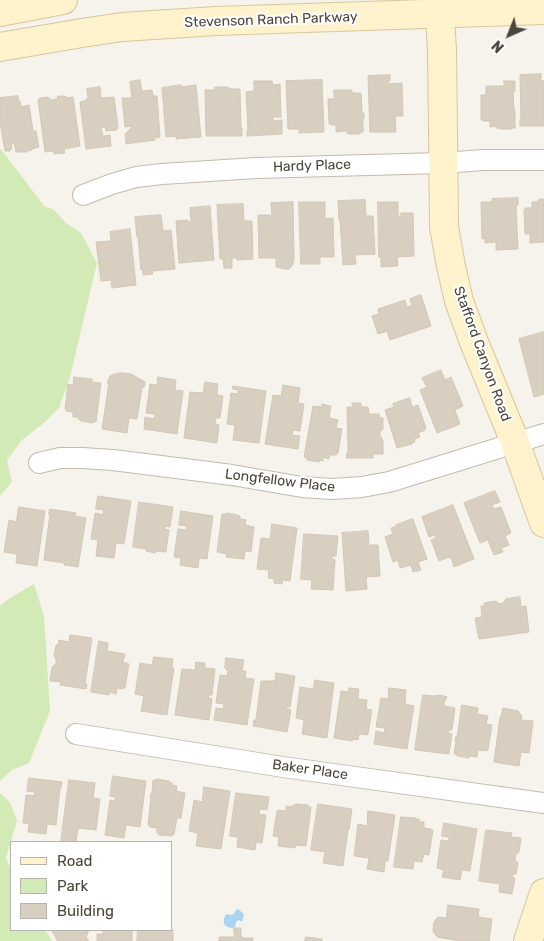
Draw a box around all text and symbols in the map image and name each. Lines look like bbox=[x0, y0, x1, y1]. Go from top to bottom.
street label: Stevenson Ranch Parkway bbox=[184, 9, 358, 31]
north arrow bbox=[484, 10, 534, 60]
text: N bbox=[489, 37, 508, 56]
street label: Hardy Place bbox=[273, 156, 351, 176]
street label: Stafford Canyon Road bbox=[450, 284, 514, 424]
street label: Longfellow Place bbox=[224, 466, 336, 496]
street label: Baker Place bbox=[271, 756, 349, 784]
legend bbox=[10, 841, 172, 931]
text: Road bbox=[57, 852, 93, 870]
text: Park bbox=[57, 877, 88, 895]
text: Building bbox=[57, 902, 114, 920]

